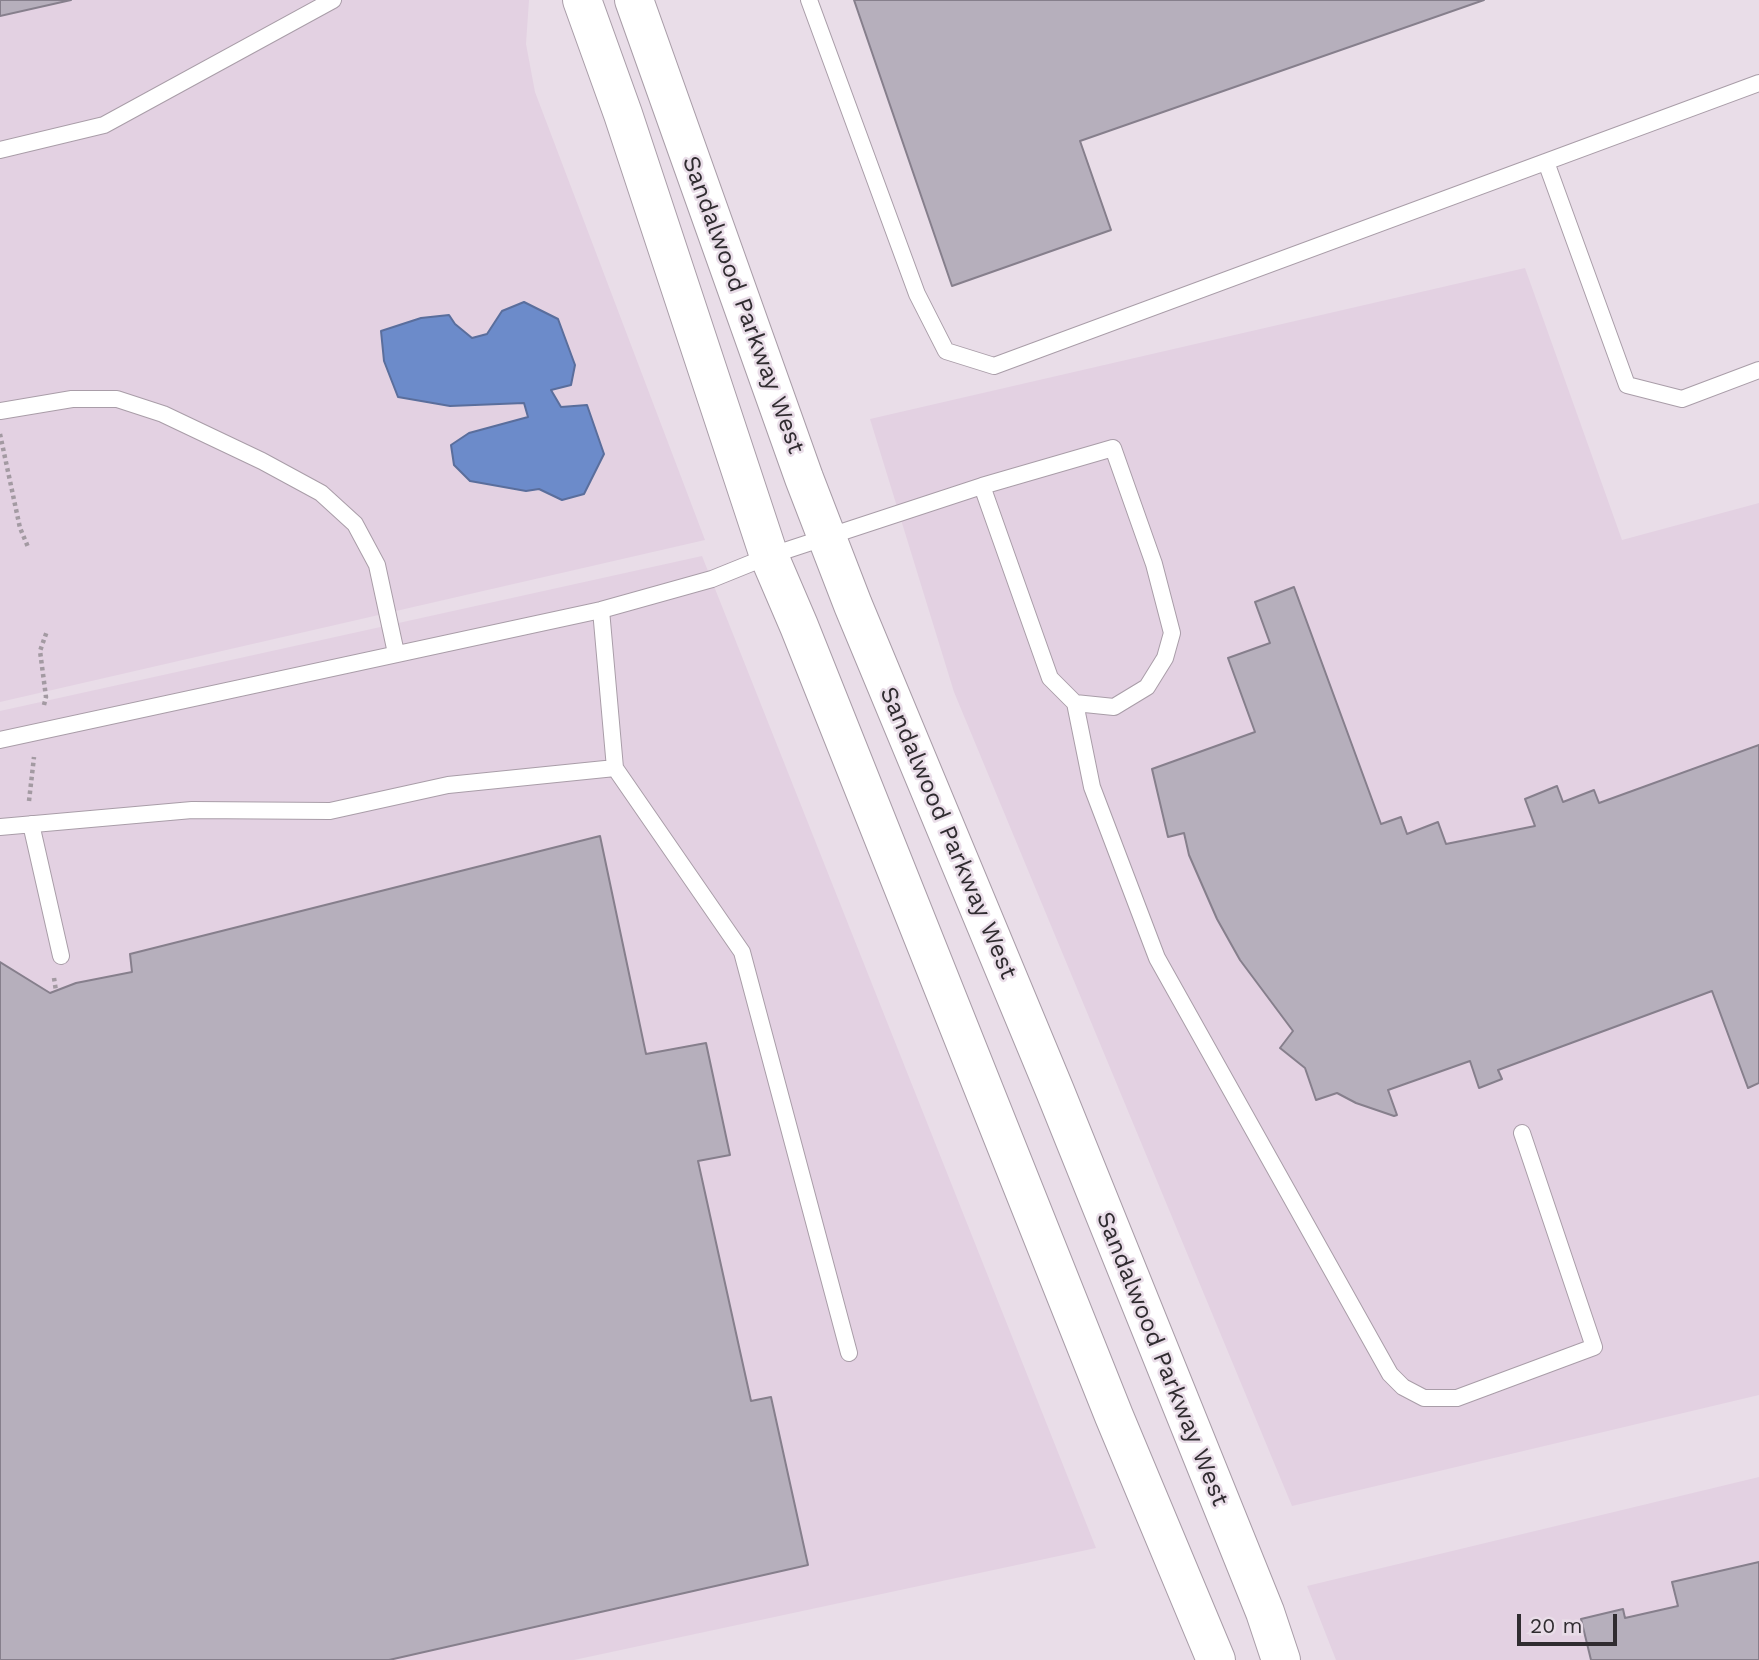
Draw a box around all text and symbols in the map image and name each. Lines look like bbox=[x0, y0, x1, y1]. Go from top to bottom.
street label: Sandalwood Parkway West bbox=[676, 152, 810, 458]
street label: Sandalwood Parkway West bbox=[873, 683, 1023, 983]
street label: Sandalwood Parkway West bbox=[1090, 1208, 1234, 1510]
scale bar bbox=[1521, 1600, 1621, 1644]
text: 20 m bbox=[1530, 1613, 1582, 1638]

